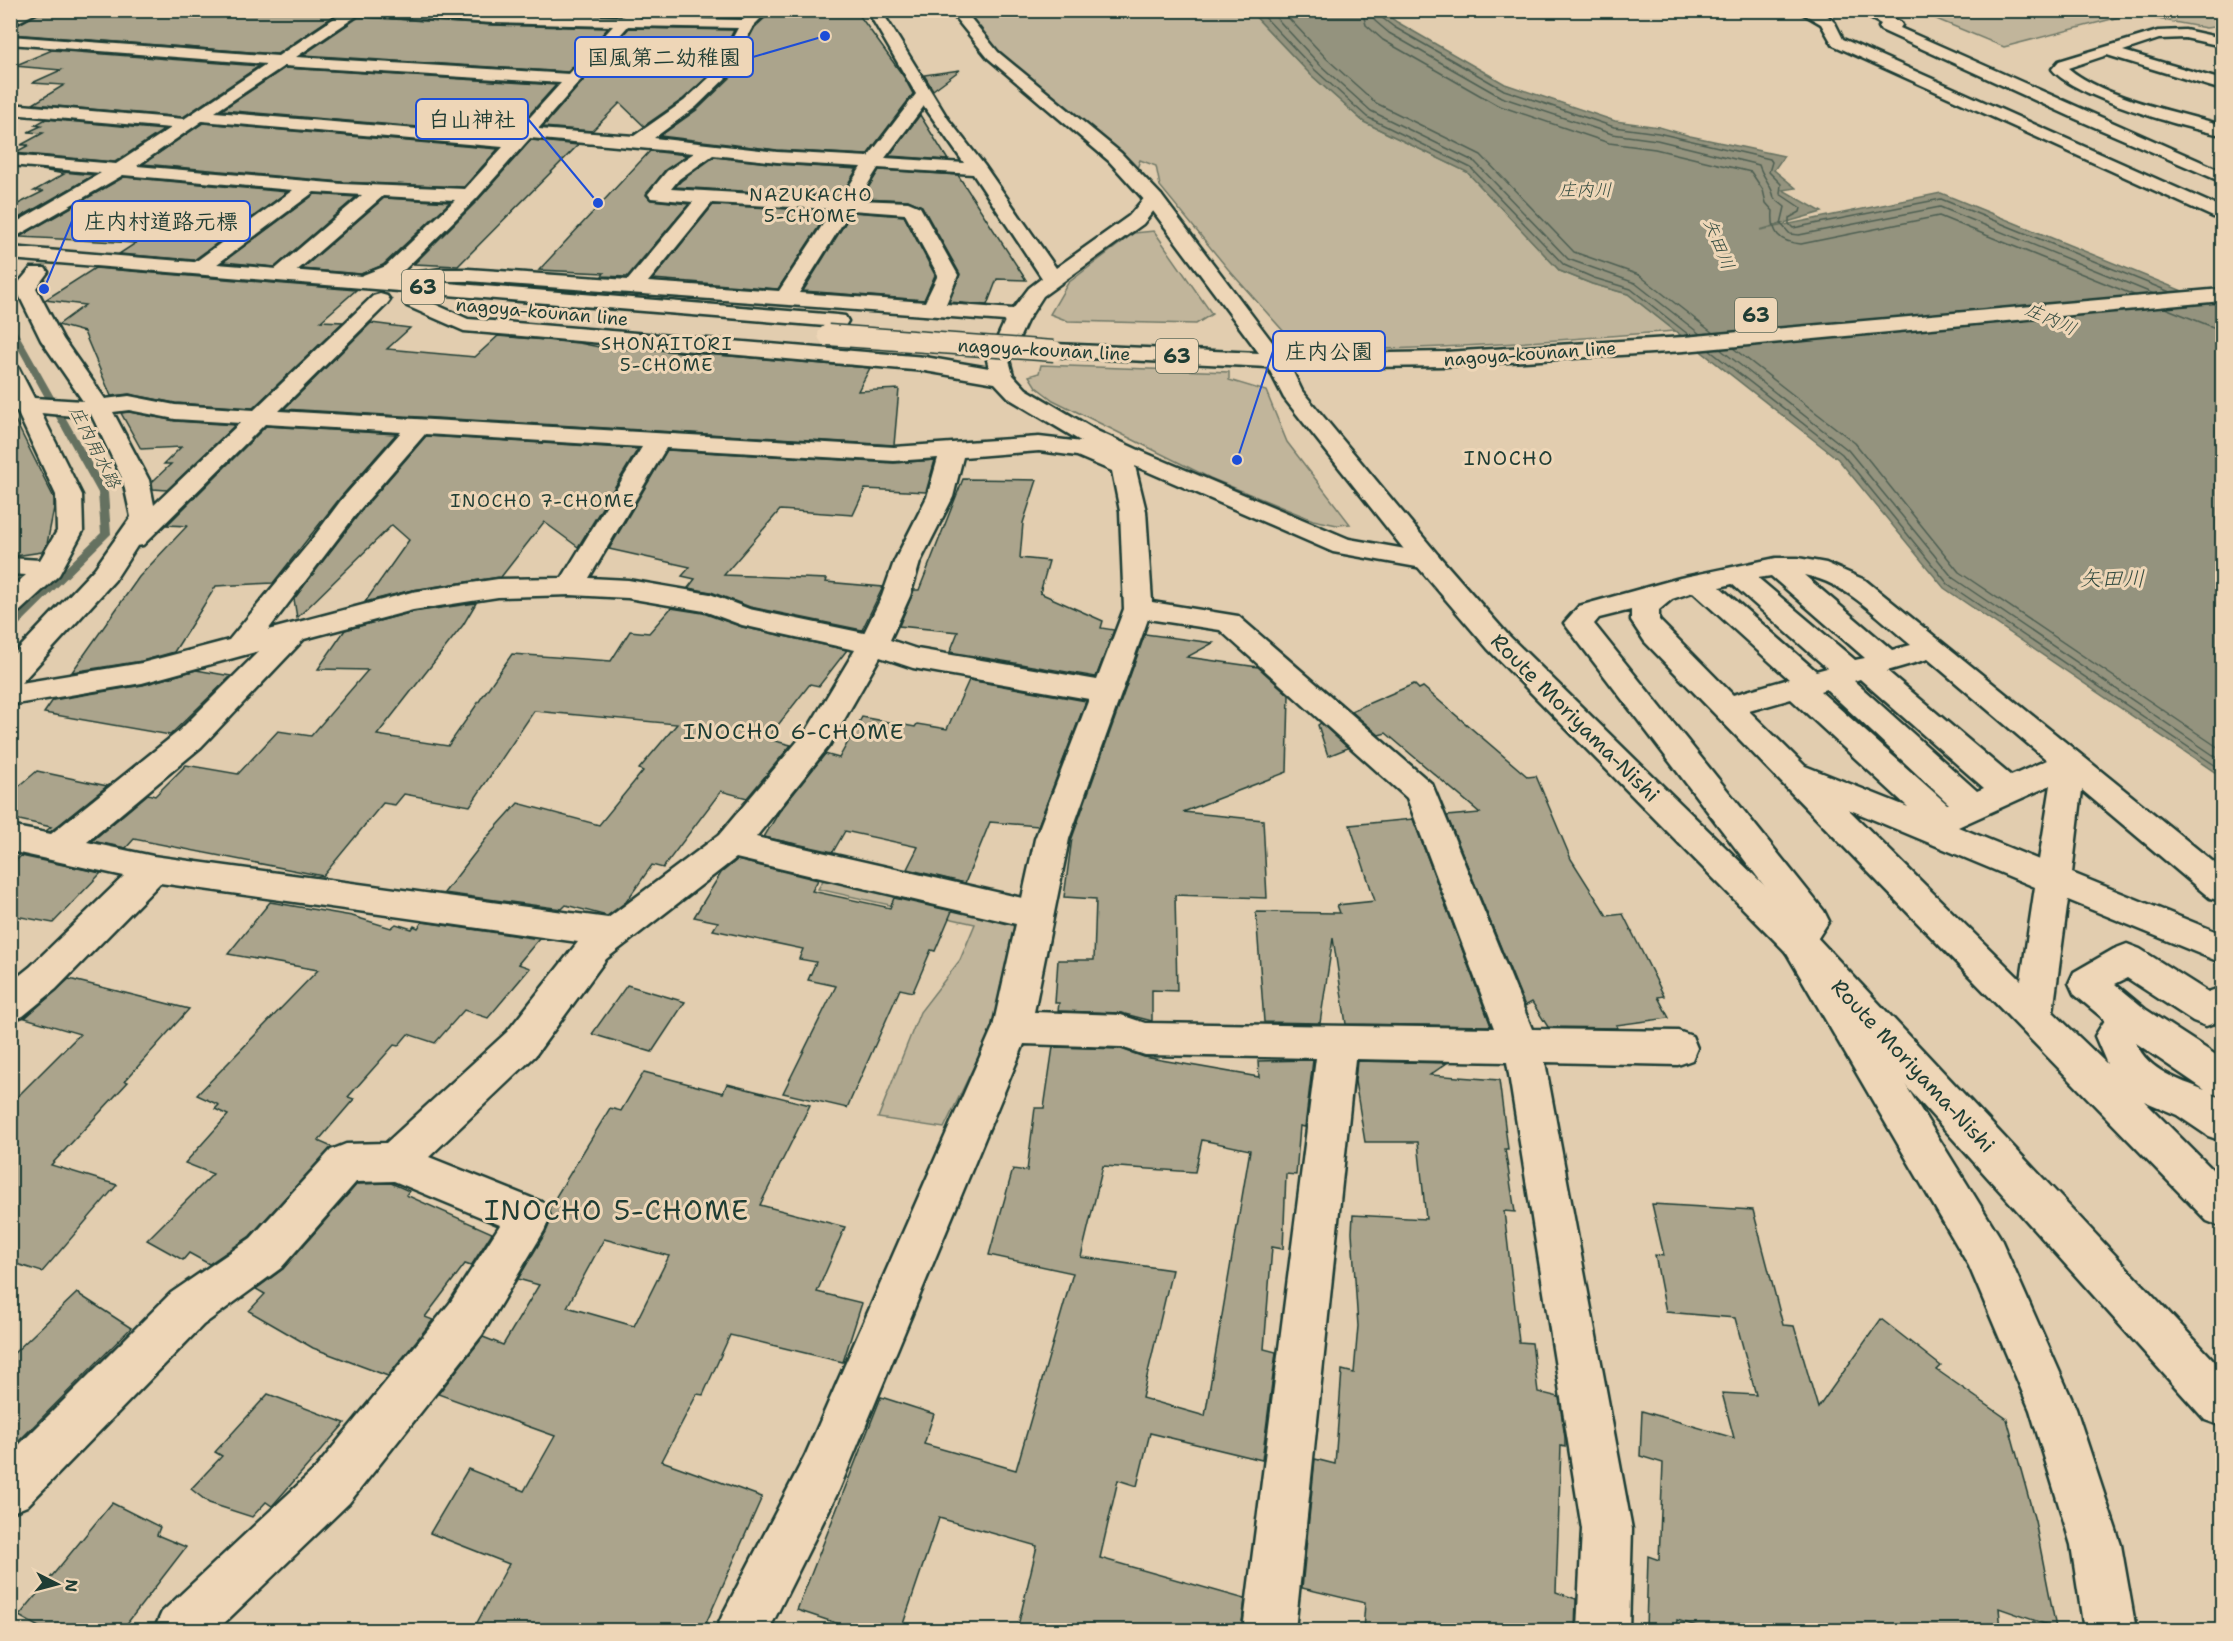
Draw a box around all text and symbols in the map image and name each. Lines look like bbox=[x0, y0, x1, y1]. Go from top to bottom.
callout: 国風第二幼稚園 bbox=[575, 37, 753, 77]
text: 国風第二幼稚園 bbox=[587, 43, 741, 72]
callout: 白山神社 bbox=[416, 99, 528, 139]
text: 白山神社 bbox=[428, 105, 516, 134]
water label: 庄内川 bbox=[1558, 178, 1612, 202]
district label: NAZUKACHO 5-CHOME bbox=[749, 183, 873, 228]
callout: 庄内村道路元標 bbox=[72, 201, 250, 241]
text: 庄内村道路元標 bbox=[84, 207, 238, 236]
water label: 矢田川 bbox=[1698, 214, 1740, 274]
road number: 63 bbox=[402, 270, 444, 304]
street label: nagoya-kounan line bbox=[455, 292, 629, 332]
water label: 庄内川 bbox=[2021, 297, 2081, 341]
road number: 63 bbox=[1735, 298, 1777, 332]
callout: 庄内公園 bbox=[1273, 331, 1385, 371]
district label: SHONAITORI 5-CHOME bbox=[601, 332, 733, 377]
street label: nagoya-kounan line bbox=[957, 333, 1131, 367]
street label: nagoya-kounan line bbox=[1443, 336, 1617, 372]
text: 庄内公園 bbox=[1285, 337, 1373, 366]
road number: 63 bbox=[1156, 339, 1198, 373]
water label: 庄内用水路 bbox=[64, 401, 127, 493]
district label: INOCHO bbox=[1464, 445, 1554, 471]
district label: INOCHO 7-CHOME bbox=[451, 489, 635, 513]
water label: 矢田川 bbox=[2079, 564, 2145, 593]
street label: Route Moriyama-Nishi bbox=[1484, 627, 1666, 809]
district label: INOCHO 6-CHOME bbox=[683, 717, 905, 746]
street label: Route Moriyama-Nishi bbox=[1825, 973, 2001, 1159]
district label: INOCHO 5-CHOME bbox=[484, 1192, 750, 1229]
north arrow bbox=[27, 1554, 87, 1614]
text: N bbox=[60, 1578, 83, 1593]

